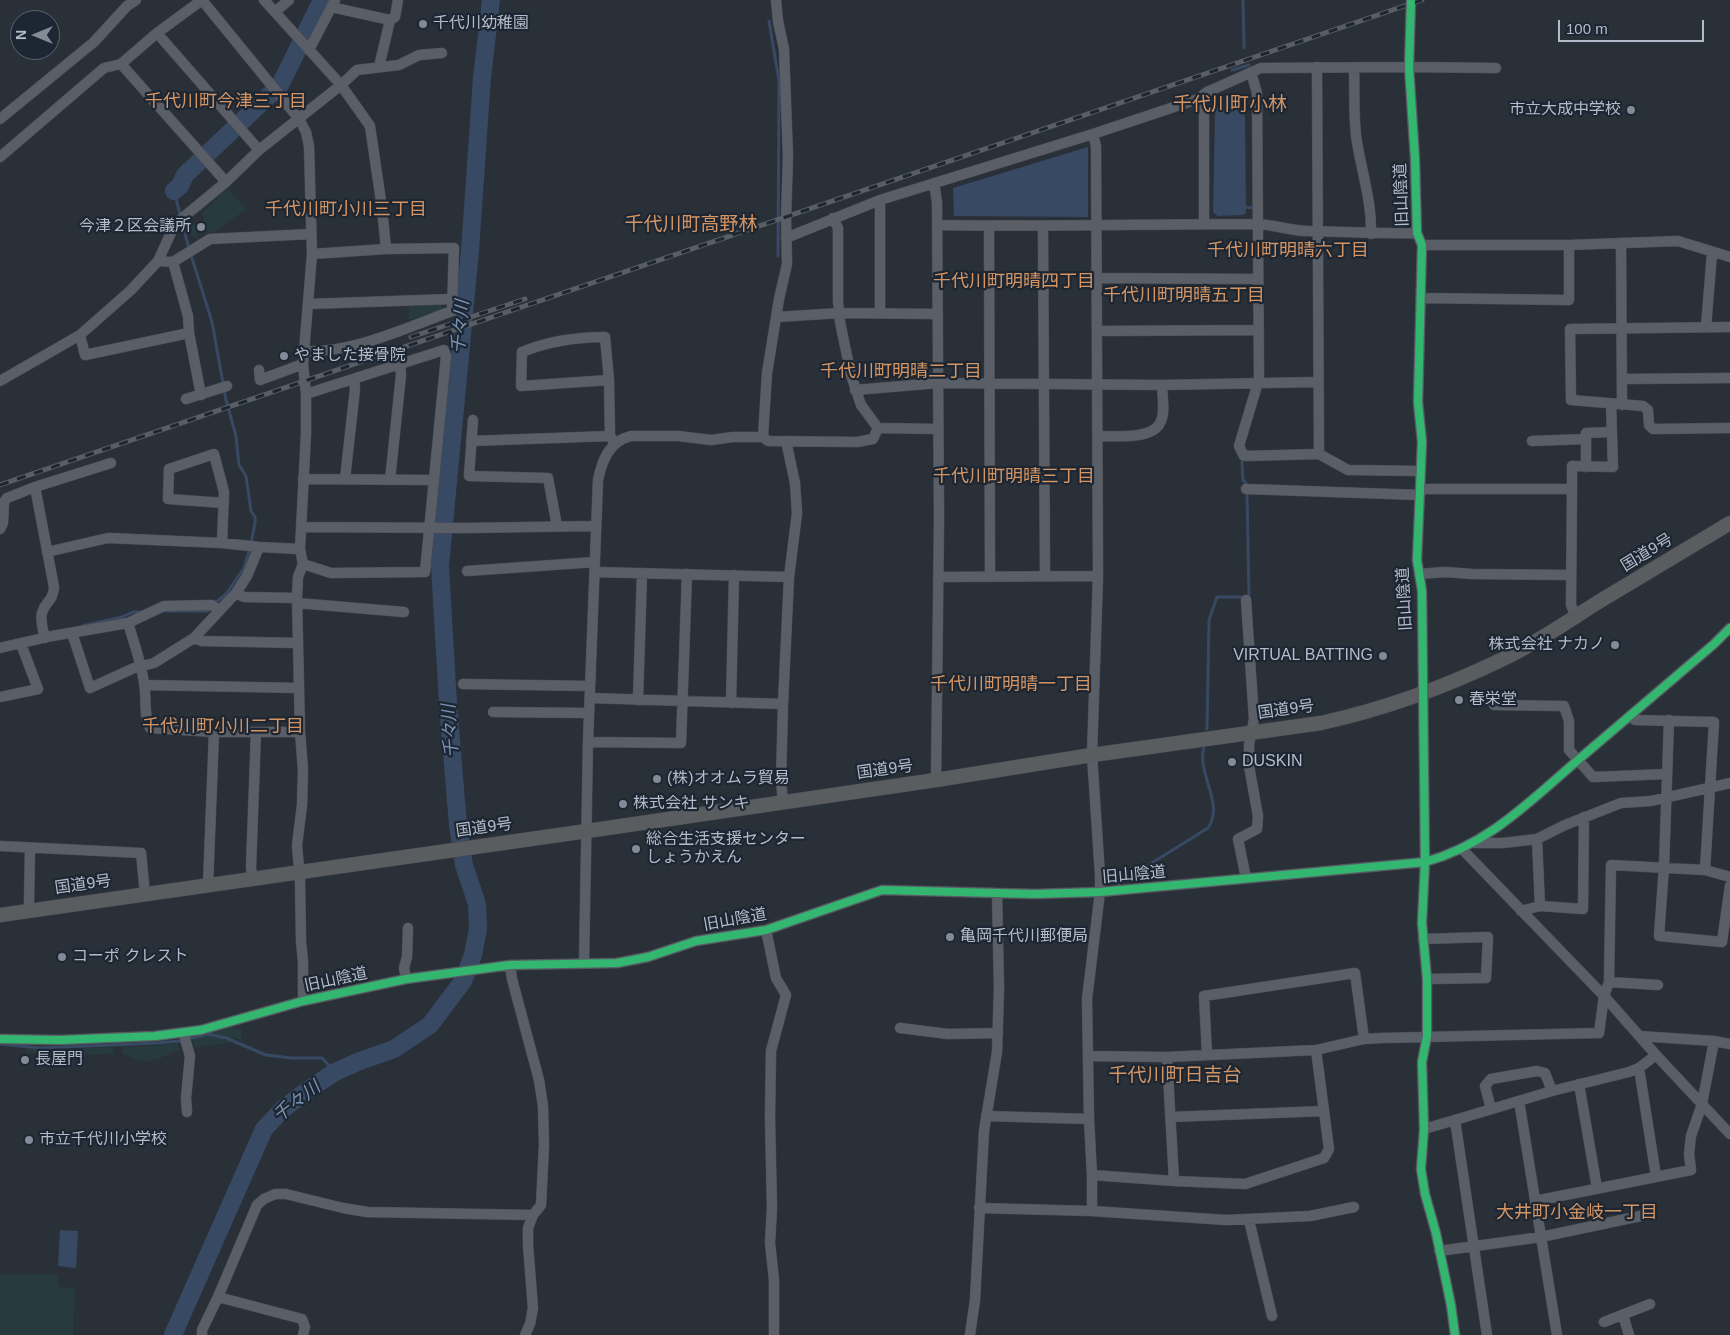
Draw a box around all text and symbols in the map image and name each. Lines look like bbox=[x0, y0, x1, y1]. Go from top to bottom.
north arrow bbox=[10, 10, 60, 60]
scale bar bbox=[1560, 10, 1706, 42]
place label: 千代川幼稚園 bbox=[433, 14, 529, 34]
marker: 千代川幼稚園 bbox=[417, 18, 429, 30]
text: 100 m bbox=[1566, 20, 1608, 37]
text: N bbox=[13, 30, 29, 40]
district label: 千代川町今津三丁目 bbox=[145, 91, 307, 113]
district label: 千代川町小林 bbox=[1173, 94, 1287, 116]
place label: 市立大成中学校 bbox=[1509, 100, 1621, 120]
marker: 市立大成中学校 bbox=[1625, 104, 1637, 116]
street label: 旧山陰道 bbox=[1391, 163, 1413, 227]
district label: 千代川町小川三丁目 bbox=[265, 199, 427, 221]
district label: 千代川町高野林 bbox=[625, 214, 757, 236]
place label: 今津２区会議所 bbox=[79, 217, 191, 237]
marker: 今津２区会議所 bbox=[195, 221, 207, 233]
district label: 千代川町明晴六丁目 bbox=[1207, 240, 1369, 262]
district label: 千代川町明晴四丁目 bbox=[933, 271, 1095, 293]
district label: 千代川町明晴五丁目 bbox=[1103, 285, 1265, 307]
water label: 千々川 bbox=[448, 299, 474, 355]
place label: やました接骨院 bbox=[294, 346, 406, 366]
marker: やました接骨院 bbox=[278, 350, 290, 362]
district label: 千代川町明晴二丁目 bbox=[820, 361, 982, 383]
district label: 千代川町明晴三丁目 bbox=[933, 466, 1095, 488]
street label: 国道9号 bbox=[1618, 530, 1676, 576]
street label: 旧山陰道 bbox=[1394, 567, 1416, 631]
place label: 株式会社 ナカノ bbox=[1489, 635, 1605, 655]
marker: 株式会社 ナカノ bbox=[1609, 639, 1621, 651]
place label: VIRTUAL BATTING bbox=[1233, 646, 1373, 666]
marker: VIRTUAL BATTING bbox=[1377, 650, 1389, 662]
district label: 千代川町明晴一丁目 bbox=[930, 674, 1092, 696]
place label: 春栄堂 bbox=[1469, 690, 1517, 710]
marker: 春栄堂 bbox=[1453, 694, 1465, 706]
street label: 国道9号 bbox=[1256, 697, 1316, 723]
water label: 千々川 bbox=[438, 703, 464, 759]
district label: 千代川町小川二丁目 bbox=[142, 716, 304, 738]
place label: DUSKIN bbox=[1242, 752, 1302, 772]
marker: DUSKIN bbox=[1226, 756, 1238, 768]
street label: 国道9号 bbox=[855, 757, 915, 783]
place label: (株)オオムラ貿易 bbox=[667, 769, 790, 789]
marker: (株)オオムラ貿易 bbox=[651, 773, 663, 785]
place label: 株式会社 サンキ bbox=[633, 794, 749, 814]
marker: 株式会社 サンキ bbox=[617, 798, 629, 810]
street label: 国道9号 bbox=[454, 815, 514, 841]
place label: 総合生活支援センター しょうかえん bbox=[646, 830, 806, 868]
marker: 総合生活支援センター しょうかえん bbox=[630, 843, 642, 855]
street label: 旧山陰道 bbox=[1101, 863, 1167, 887]
street label: 国道9号 bbox=[53, 872, 113, 898]
street label: 旧山陰道 bbox=[702, 905, 768, 935]
place label: 亀岡千代川郵便局 bbox=[960, 927, 1088, 947]
marker: 亀岡千代川郵便局 bbox=[944, 931, 956, 943]
place label: コーポ クレスト bbox=[72, 947, 188, 967]
marker: コーポ クレスト bbox=[56, 951, 68, 963]
street label: 旧山陰道 bbox=[303, 964, 369, 996]
place label: 長屋門 bbox=[35, 1050, 83, 1070]
marker: 長屋門 bbox=[19, 1054, 31, 1066]
district label: 千代川町日吉台 bbox=[1109, 1065, 1241, 1087]
water label: 千々川 bbox=[269, 1077, 325, 1127]
place label: 市立千代川小学校 bbox=[39, 1130, 167, 1150]
marker: 市立千代川小学校 bbox=[23, 1134, 35, 1146]
district label: 大井町小金岐一丁目 bbox=[1496, 1202, 1658, 1224]

